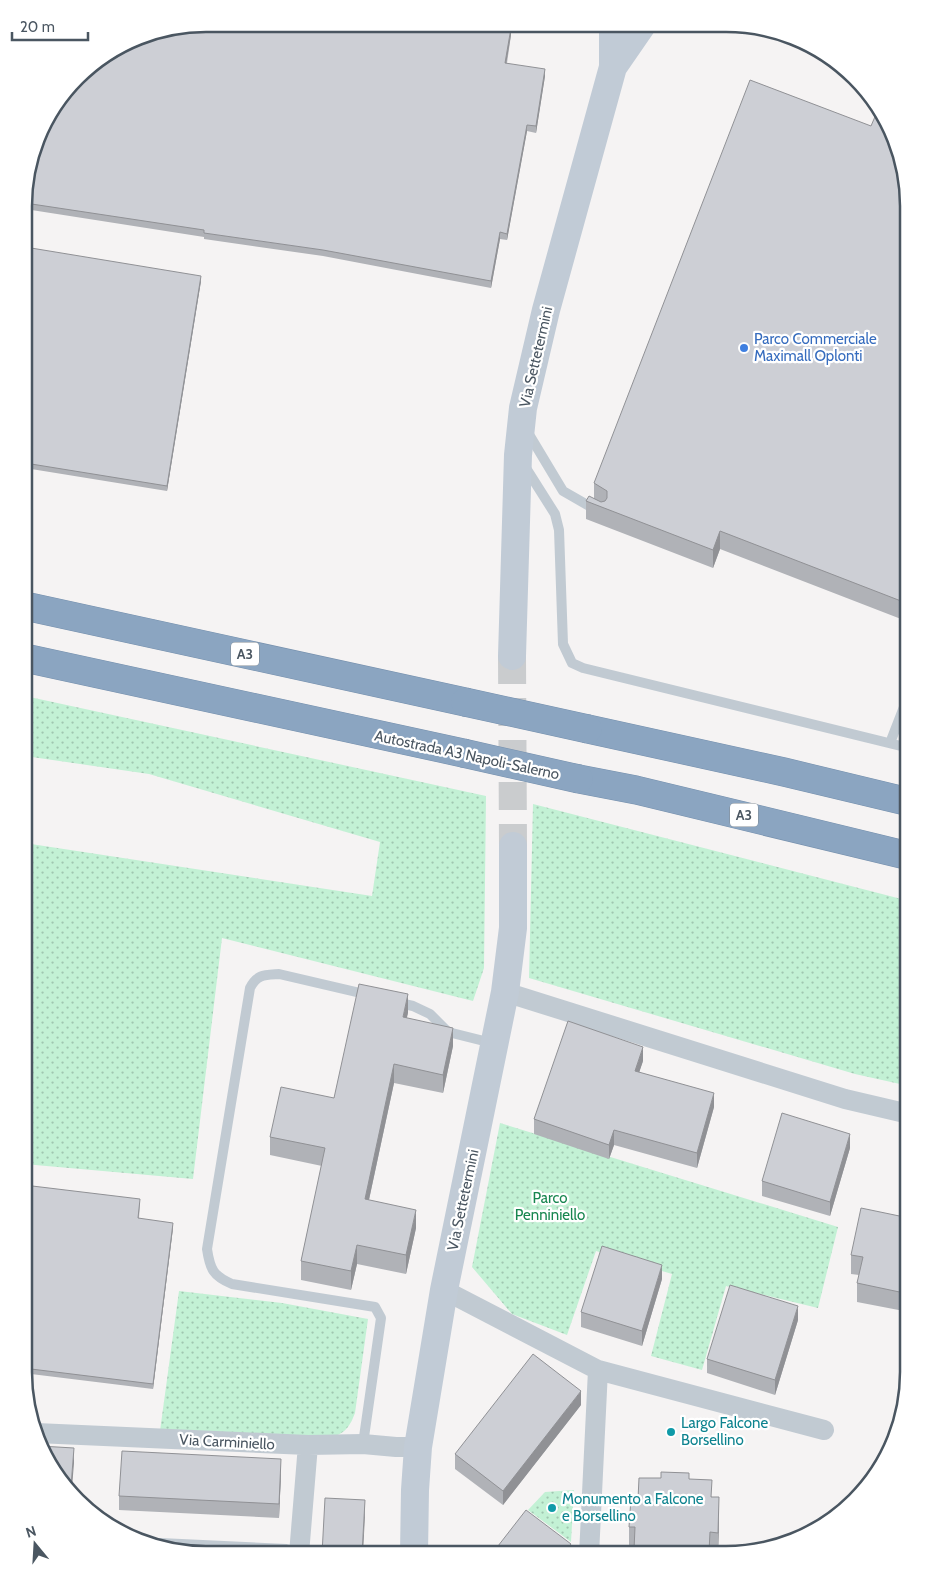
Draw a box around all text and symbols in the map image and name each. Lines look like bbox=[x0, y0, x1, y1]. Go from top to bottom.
scale bar bbox=[12, 10, 89, 42]
text: 20 m bbox=[20, 18, 55, 36]
street label: Via Settetermini bbox=[516, 305, 556, 409]
place label: Parco Commerciale Maximall Oplonti bbox=[754, 330, 877, 365]
marker: Parco Commerciale Maximall Oplonti bbox=[738, 342, 750, 354]
road number: A3 bbox=[231, 642, 259, 666]
street label: Autostrada A3 Napoli-Salerno bbox=[373, 727, 561, 783]
road number: A3 bbox=[730, 804, 758, 826]
street label: Via Settetermini bbox=[443, 1148, 483, 1252]
park label: Parco Penniniello bbox=[515, 1189, 585, 1224]
place label: Largo Falcone Borsellino bbox=[681, 1414, 768, 1449]
marker: Largo Falcone Borsellino bbox=[665, 1426, 677, 1438]
street label: Via Carminiello bbox=[179, 1431, 275, 1453]
place label: Monumento a Falcone e Borsellino bbox=[562, 1490, 704, 1525]
marker: Monumento a Falcone e Borsellino bbox=[546, 1502, 558, 1514]
north arrow bbox=[10, 1519, 60, 1569]
text: N bbox=[23, 1522, 38, 1542]

